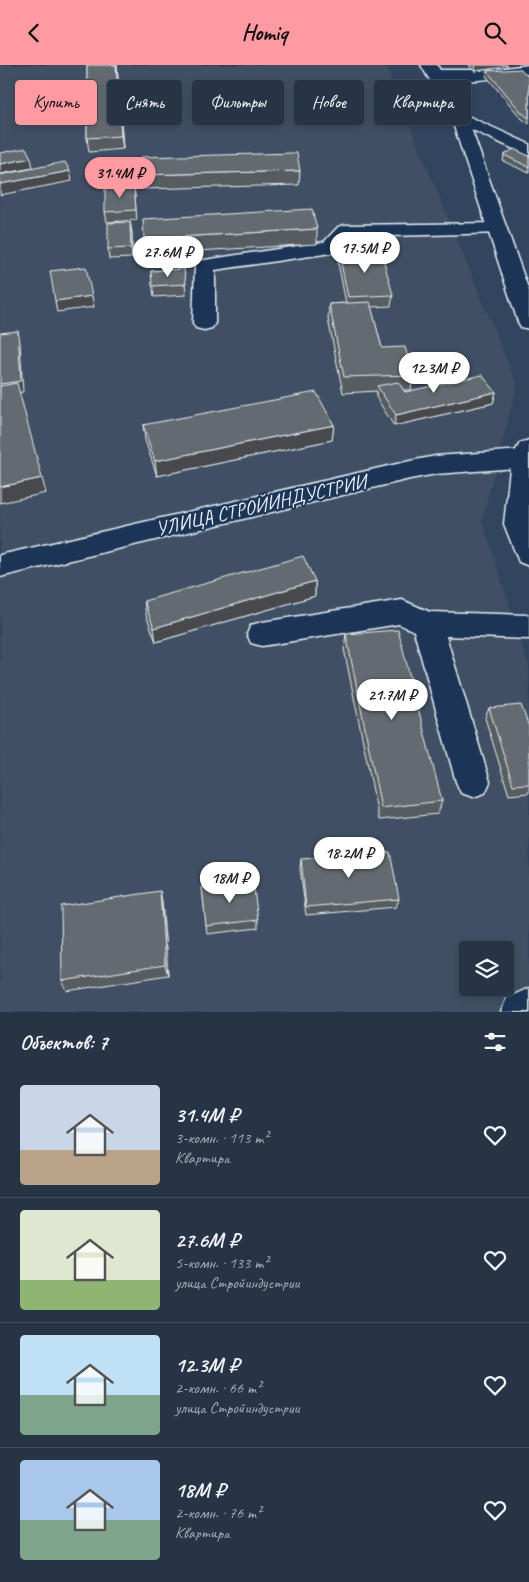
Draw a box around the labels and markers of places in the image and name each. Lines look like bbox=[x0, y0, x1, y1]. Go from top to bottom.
pin: 31.4M ₽ bbox=[74, 157, 166, 199]
pin: 17.5M ₽ bbox=[319, 231, 411, 274]
pin: 27.6M ₽ bbox=[122, 235, 214, 278]
pin: 12.3M ₽ bbox=[388, 351, 480, 394]
pin: 21.7M ₽ bbox=[346, 679, 438, 721]
pin: 18.2M ₽ bbox=[303, 837, 395, 879]
pin: 18M ₽ bbox=[195, 861, 265, 904]

